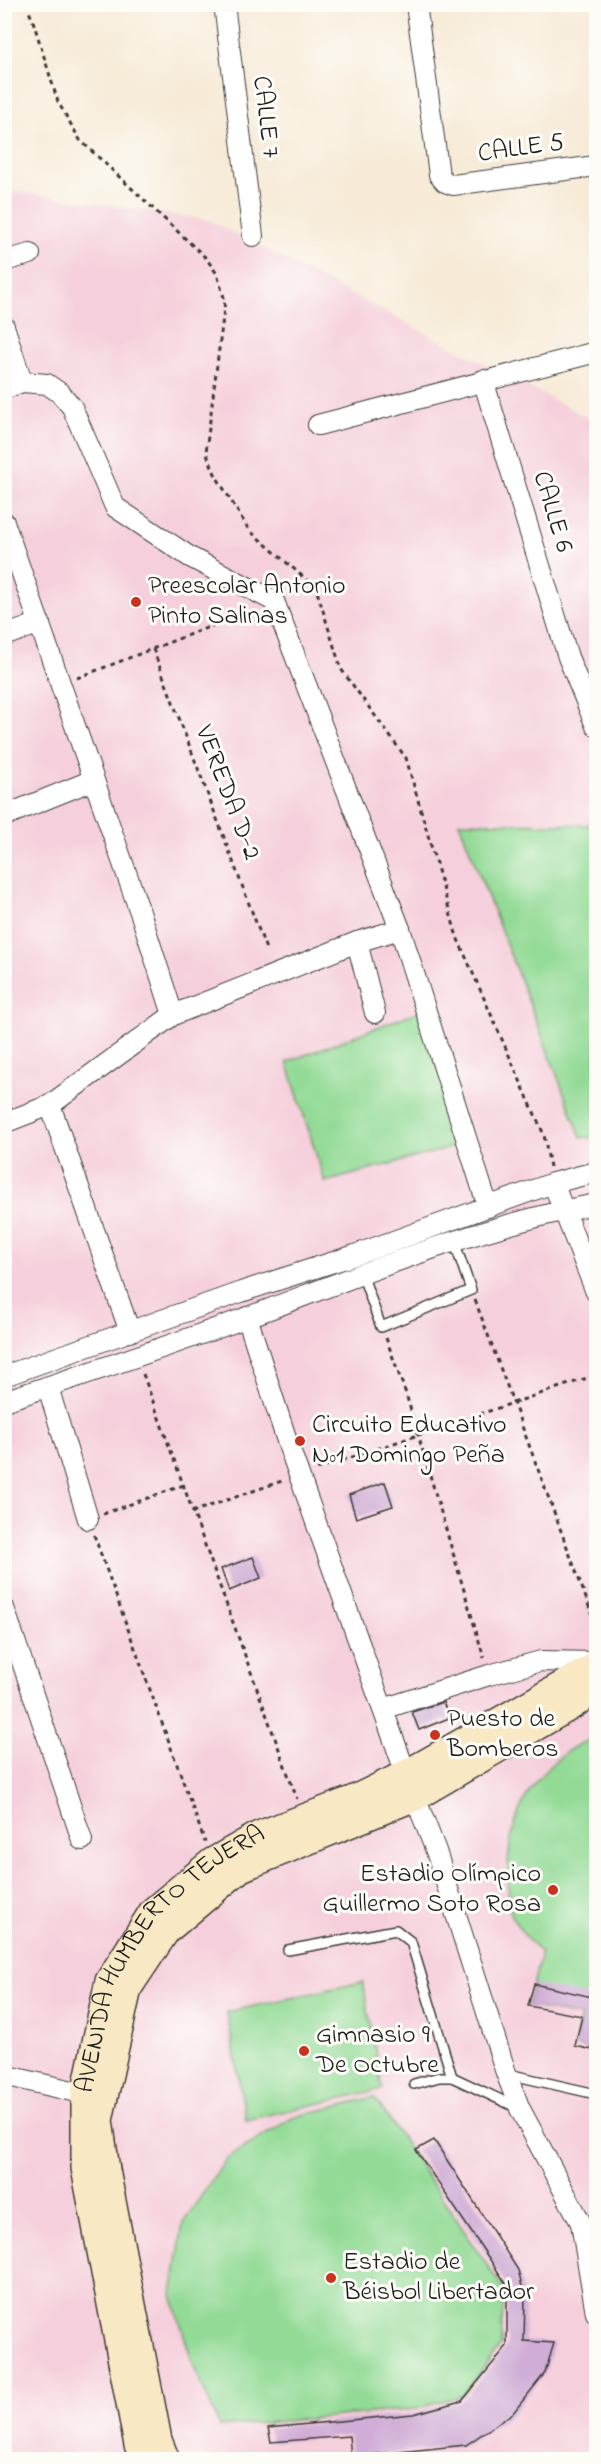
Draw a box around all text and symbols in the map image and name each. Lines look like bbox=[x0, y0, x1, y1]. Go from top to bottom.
street label: CALLE 7 bbox=[241, 74, 289, 161]
street label: CALLE 5 bbox=[475, 124, 567, 174]
street label: CALLE 6 bbox=[522, 467, 582, 557]
place label: Preescolar Antonio Pinto Salinas bbox=[148, 568, 345, 636]
marker: Preescolar Antonio Pinto Salinas bbox=[129, 595, 143, 609]
street label: VEREDA D-2 bbox=[184, 719, 270, 866]
place label: Circuito Educativo Nº1 Domingo Peña bbox=[312, 1407, 507, 1475]
marker: Circuito Educativo Nº1 Domingo Peña bbox=[293, 1434, 307, 1448]
place label: Puesto de Bomberos bbox=[446, 1701, 558, 1769]
marker: Puesto de Bomberos bbox=[428, 1728, 442, 1742]
street label: AVENIDA HUMBERTO TEJERA bbox=[67, 1816, 273, 2096]
place label: Estadio Olímpico Guillermo Soto Rosa bbox=[322, 1856, 541, 1924]
marker: Estadio Olímpico Guillermo Soto Rosa bbox=[546, 1883, 560, 1897]
place label: Gimnasio 9 De Octubre bbox=[315, 2017, 439, 2085]
marker: Gimnasio 9 De Octubre bbox=[297, 2044, 311, 2058]
place label: Estadio de Béisbol Libertador bbox=[342, 2244, 535, 2312]
marker: Estadio de Béisbol Libertador bbox=[324, 2271, 338, 2285]

